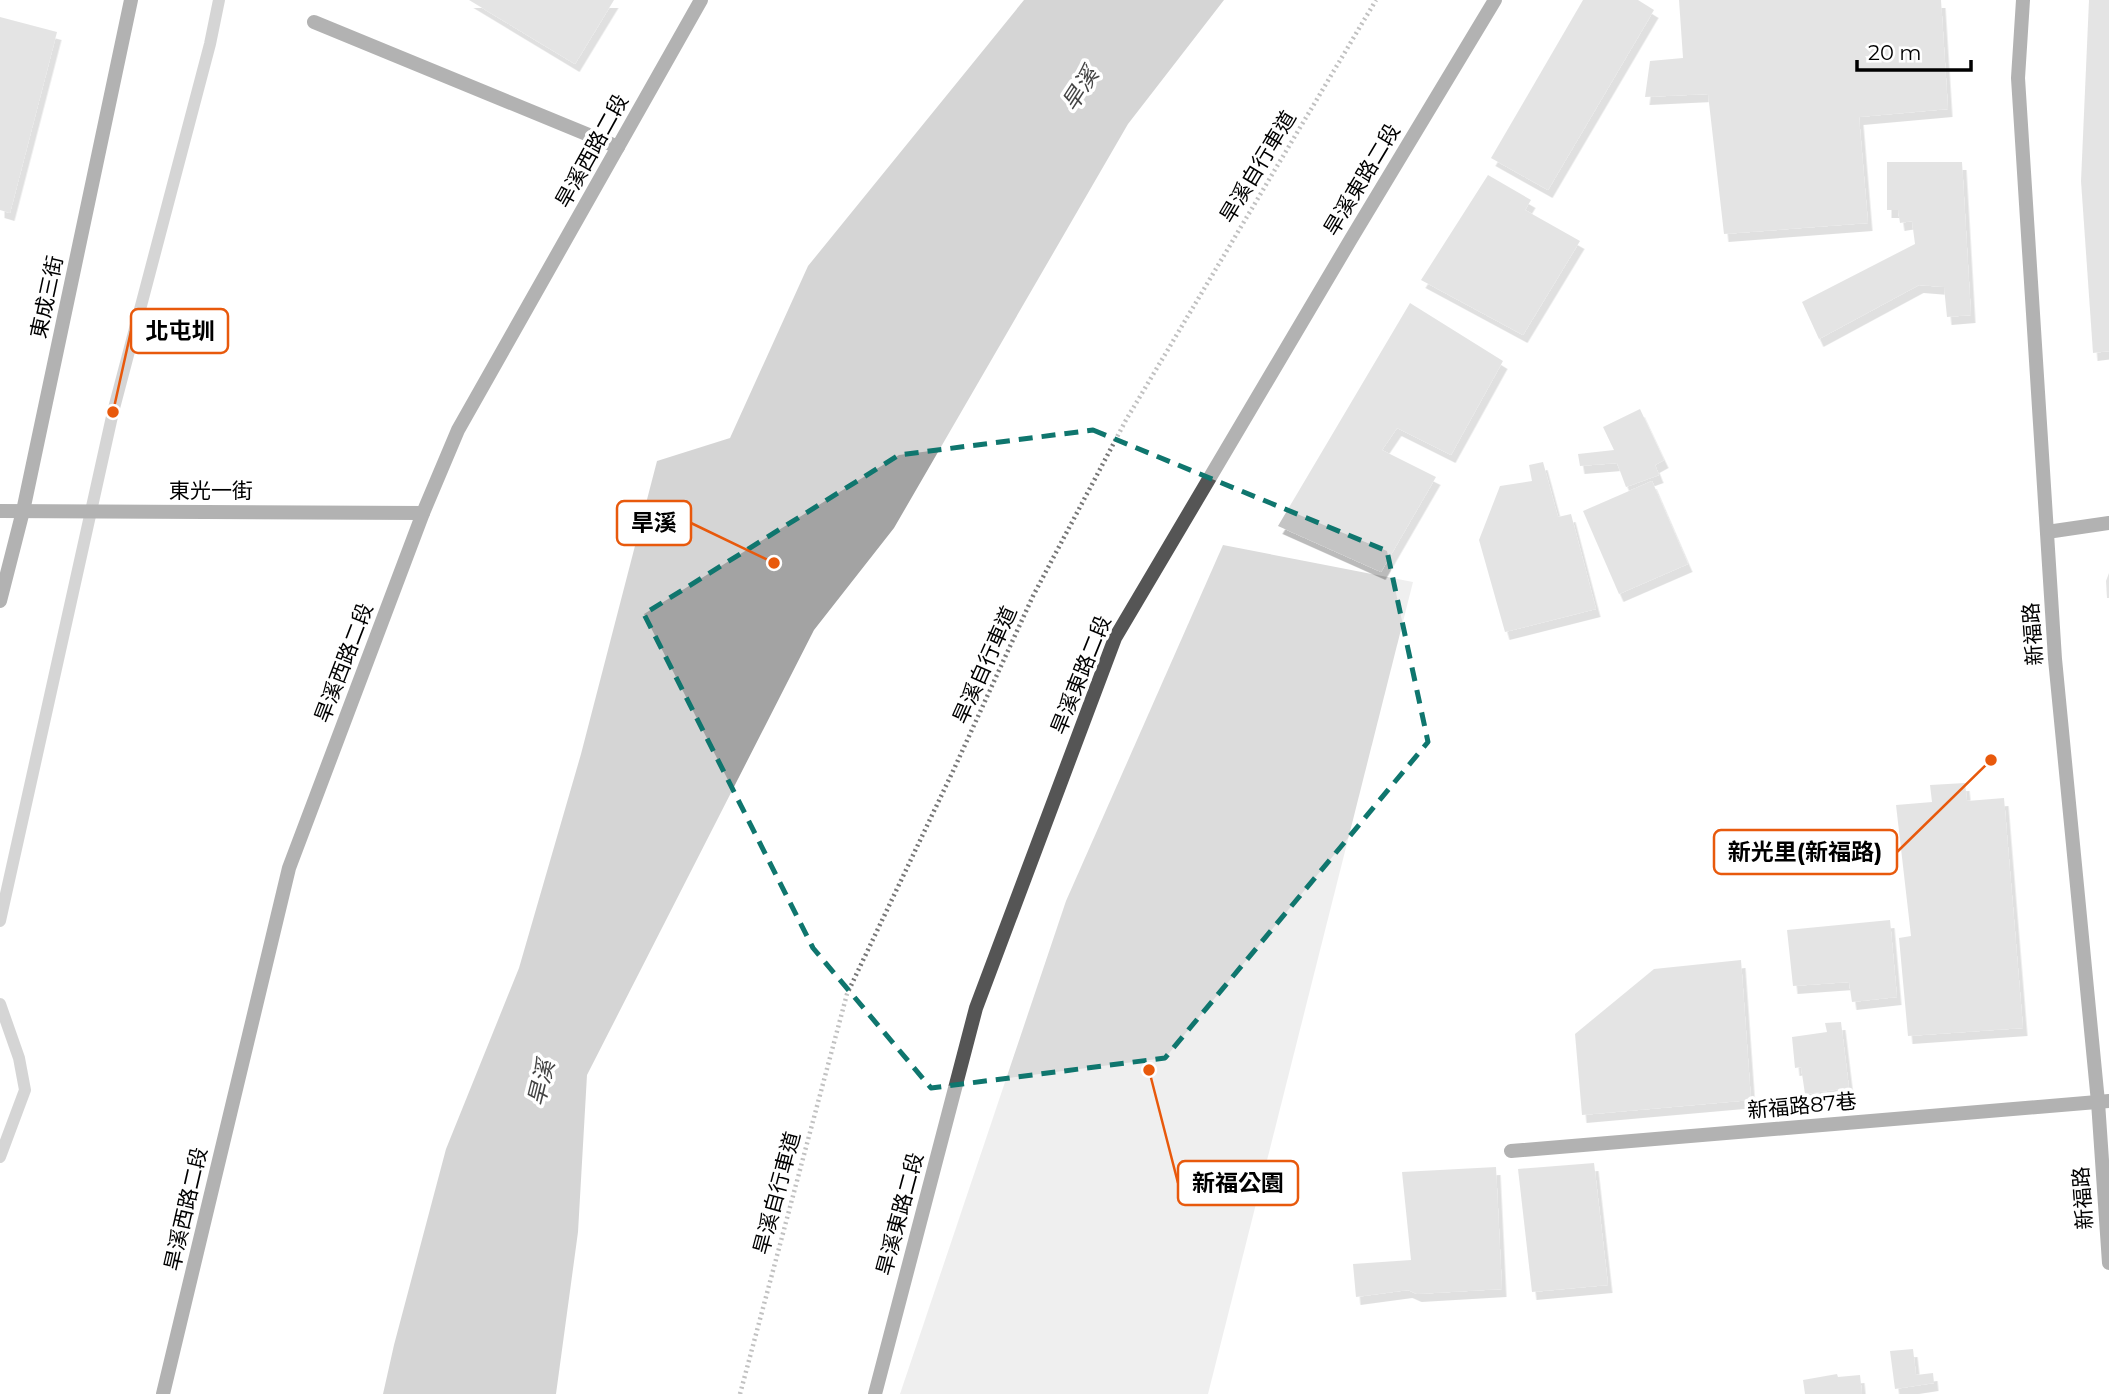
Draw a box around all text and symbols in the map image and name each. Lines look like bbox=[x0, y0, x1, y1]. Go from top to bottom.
scale bar bbox=[1857, 28, 1971, 72]
text: 20 m bbox=[1868, 40, 1922, 65]
water label: 旱溪 bbox=[1056, 60, 1106, 116]
street label: 旱溪西路二段 bbox=[550, 90, 633, 212]
street label: 旱溪自行車道 bbox=[1214, 106, 1301, 227]
street label: 旱溪東路二段 bbox=[1318, 119, 1405, 240]
street label: 東成三街 bbox=[26, 253, 67, 341]
callout: 北屯圳 bbox=[131, 309, 228, 353]
text: 北屯圳 bbox=[146, 317, 215, 345]
street label: 東光一街 bbox=[169, 478, 253, 503]
callout: 旱溪 bbox=[617, 501, 691, 545]
text: 旱溪 bbox=[631, 509, 677, 537]
street label: 旱溪西路二段 bbox=[309, 600, 378, 726]
street label: 旱溪自行車道 bbox=[947, 602, 1022, 727]
street label: 新福路 bbox=[2018, 602, 2047, 666]
street label: 旱溪東路二段 bbox=[1045, 612, 1116, 738]
callout: 新光里(新福路) bbox=[1714, 830, 1897, 874]
text: 新光里(新福路) bbox=[1728, 838, 1882, 866]
water label: 旱溪 bbox=[522, 1054, 561, 1109]
street label: 新福路87巷 bbox=[1746, 1088, 1858, 1123]
street label: 旱溪自行車道 bbox=[748, 1129, 805, 1257]
street label: 旱溪西路二段 bbox=[159, 1145, 212, 1273]
street label: 旱溪東路二段 bbox=[871, 1150, 928, 1278]
callout: 新福公園 bbox=[1178, 1161, 1298, 1205]
street label: 新福路 bbox=[2068, 1166, 2097, 1230]
text: 新福公園 bbox=[1192, 1169, 1284, 1197]

